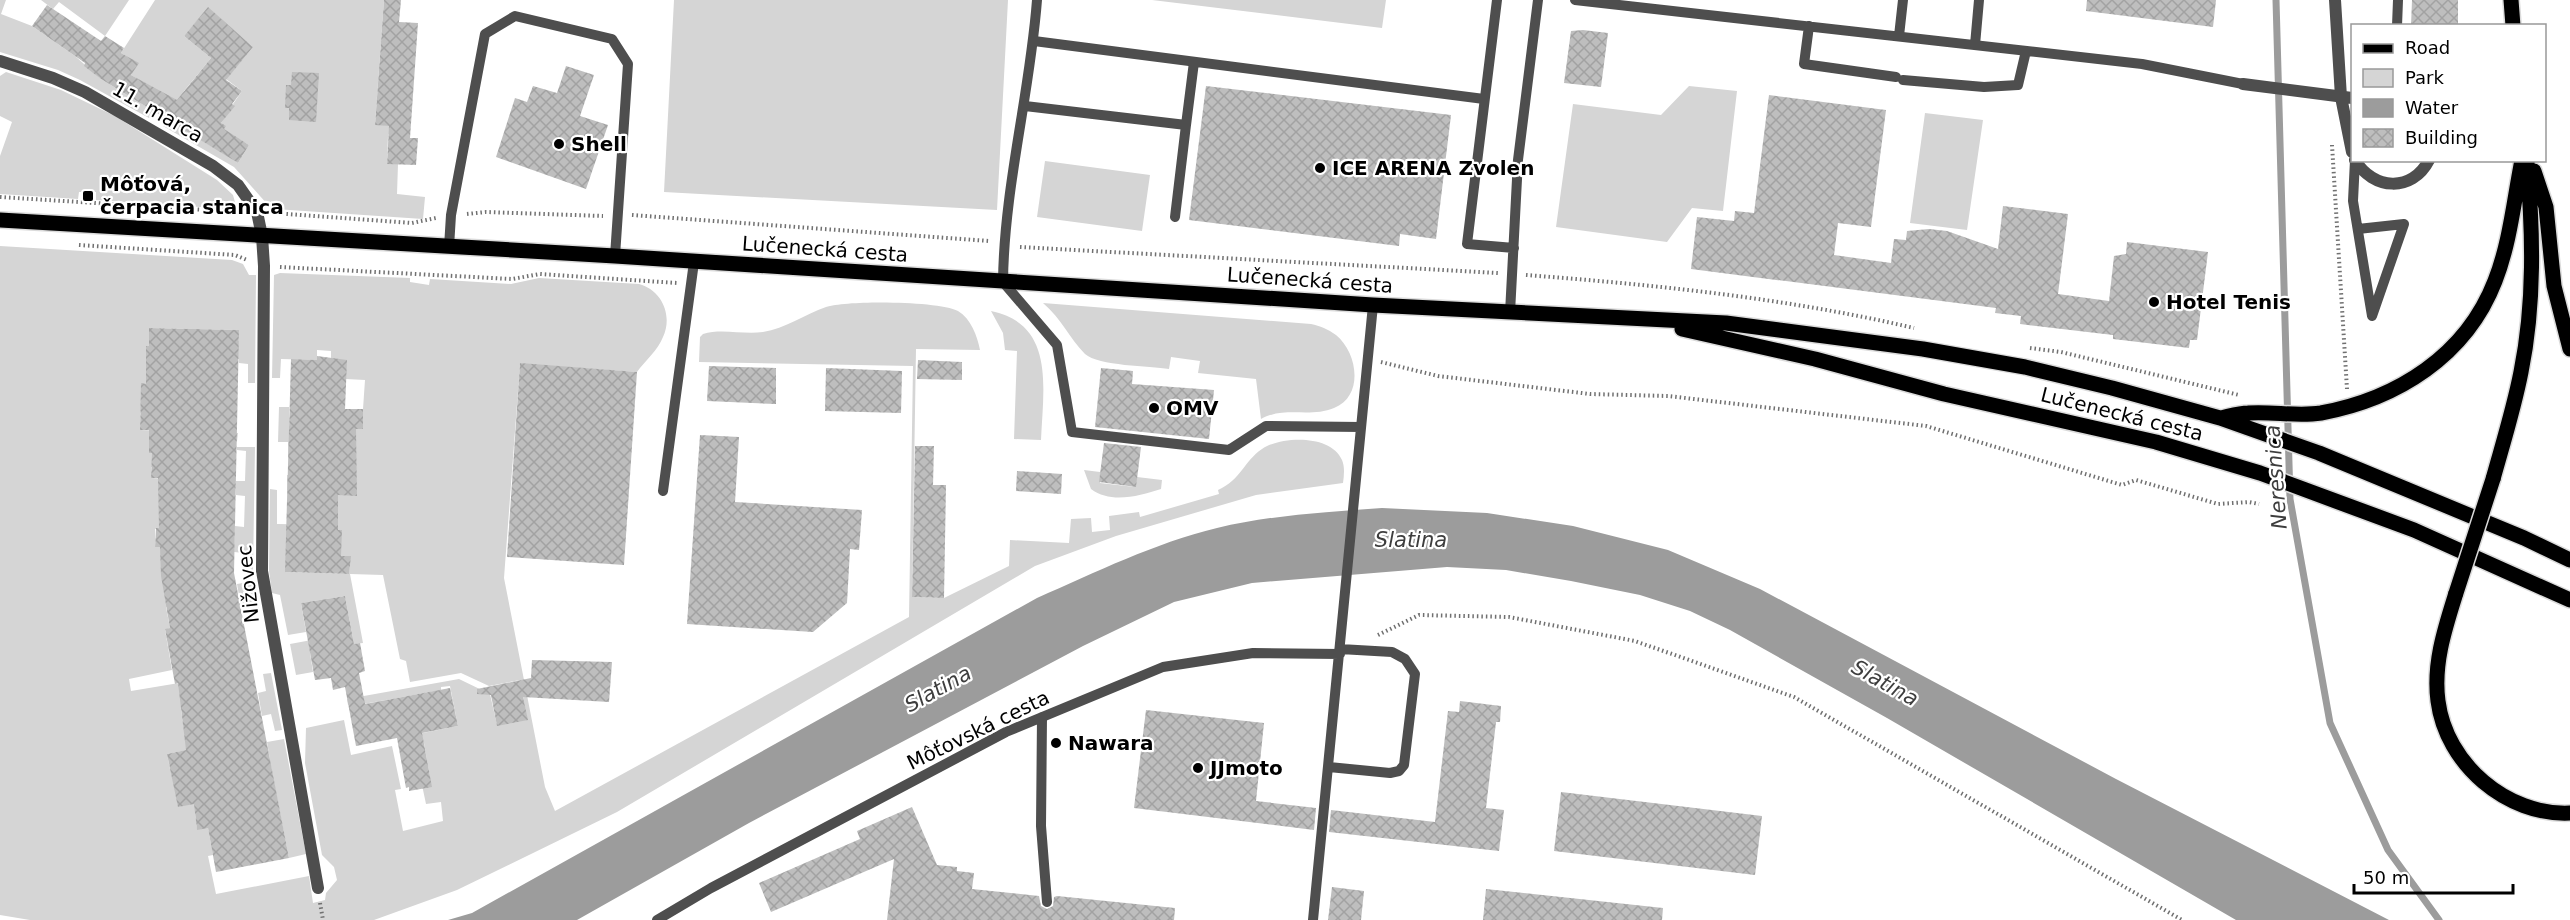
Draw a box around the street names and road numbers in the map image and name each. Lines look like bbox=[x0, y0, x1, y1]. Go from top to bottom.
street label: 11. marca bbox=[108, 76, 208, 148]
street label: Lučenecká cesta bbox=[741, 231, 909, 267]
street label: Lučenecká cesta bbox=[1226, 262, 1394, 298]
street label: Lučenecká cesta bbox=[2038, 382, 2206, 446]
street label: Nižovec bbox=[232, 544, 264, 624]
street label: Môťovská cesta bbox=[903, 685, 1053, 775]

